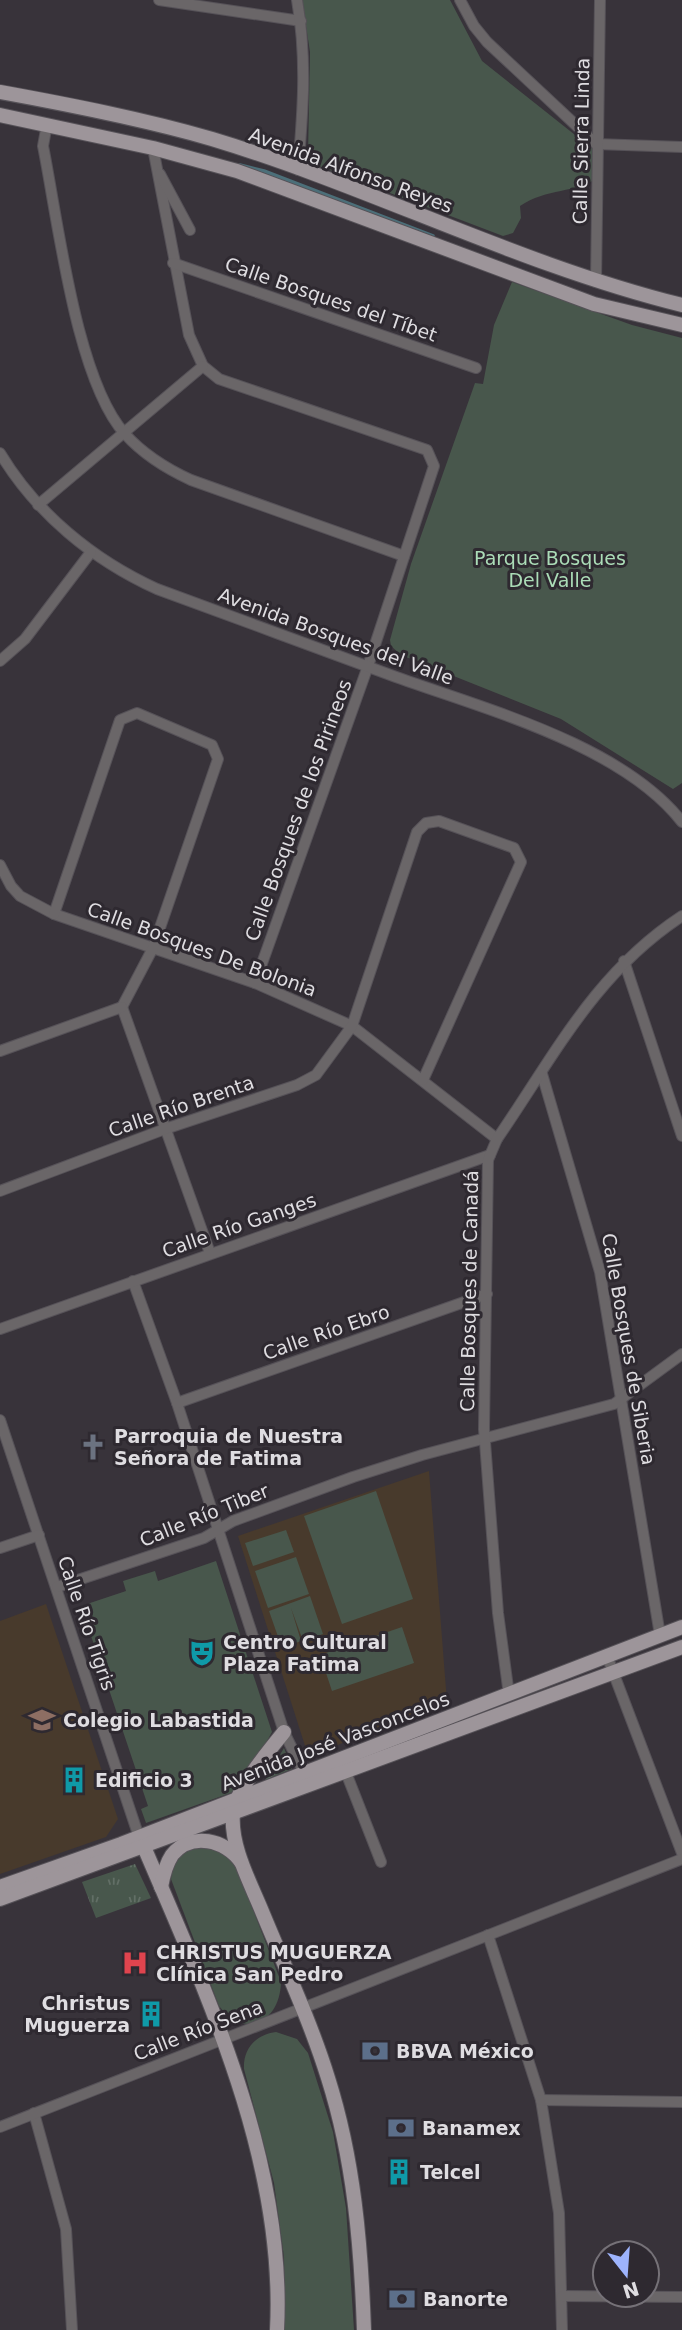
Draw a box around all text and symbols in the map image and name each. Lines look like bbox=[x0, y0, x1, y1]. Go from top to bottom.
street label: Calle Sierra Linda bbox=[569, 57, 593, 225]
street label: Avenida Alfonso Reyes bbox=[246, 123, 456, 217]
street label: Calle Bosques del Tíbet bbox=[222, 252, 440, 346]
park label: Parque Bosques Del Valle bbox=[474, 547, 626, 591]
street label: Avenida Bosques del Valle bbox=[215, 583, 457, 689]
street label: Calle Bosques de los Pirineos bbox=[240, 676, 356, 944]
street label: Calle Bosques De Bolonia bbox=[84, 897, 320, 1001]
street label: Calle Río Brenta bbox=[105, 1071, 257, 1141]
street label: Calle Bosques de Canadá bbox=[456, 1170, 482, 1412]
street label: Calle Río Ganges bbox=[159, 1188, 319, 1262]
street label: Calle Bosques de Siberia bbox=[598, 1231, 660, 1467]
street label: Calle Río Ebro bbox=[260, 1300, 392, 1364]
place label: Parroquia de Nuestra Señora de Fatima bbox=[114, 1425, 343, 1469]
church icon: Parroquia de Nuestra Señora de Fatima bbox=[78, 1432, 108, 1462]
street label: Calle Río Tiber bbox=[136, 1479, 272, 1551]
street label: Calle Río Tigris bbox=[54, 1553, 120, 1693]
place label: Centro Cultural Plaza Fatima bbox=[223, 1631, 387, 1675]
theatre icon: Centro Cultural Plaza Fatima bbox=[187, 1638, 217, 1668]
street label: Avenida José Vasconcelos bbox=[218, 1687, 452, 1795]
school or university icon: Colegio Labastida bbox=[27, 1705, 57, 1735]
place label: Colegio Labastida bbox=[63, 1709, 254, 1731]
building icon: Edificio 3 bbox=[59, 1765, 89, 1795]
place label: Edificio 3 bbox=[95, 1769, 193, 1791]
place label: CHRISTUS MUGUERZA Clínica San Pedro bbox=[156, 1941, 392, 1985]
hospital icon: CHRISTUS MUGUERZA Clínica San Pedro bbox=[120, 1948, 150, 1978]
place label: Christus Muguerza bbox=[24, 1992, 130, 2036]
street label: Calle Río Sena bbox=[130, 1995, 266, 2065]
building icon: Christus Muguerza bbox=[136, 1999, 166, 2029]
bank icon: BBVA México bbox=[360, 2036, 390, 2066]
place label: BBVA México bbox=[396, 2040, 534, 2062]
bank icon: Banamex bbox=[386, 2113, 416, 2143]
place label: Banamex bbox=[422, 2117, 521, 2139]
building icon: Telcel bbox=[384, 2157, 414, 2187]
place label: Telcel bbox=[420, 2161, 481, 2183]
north arrow bbox=[591, 2239, 661, 2309]
text: N bbox=[620, 2277, 642, 2303]
bank icon: Banorte bbox=[387, 2284, 417, 2314]
place label: Banorte bbox=[423, 2288, 508, 2310]

